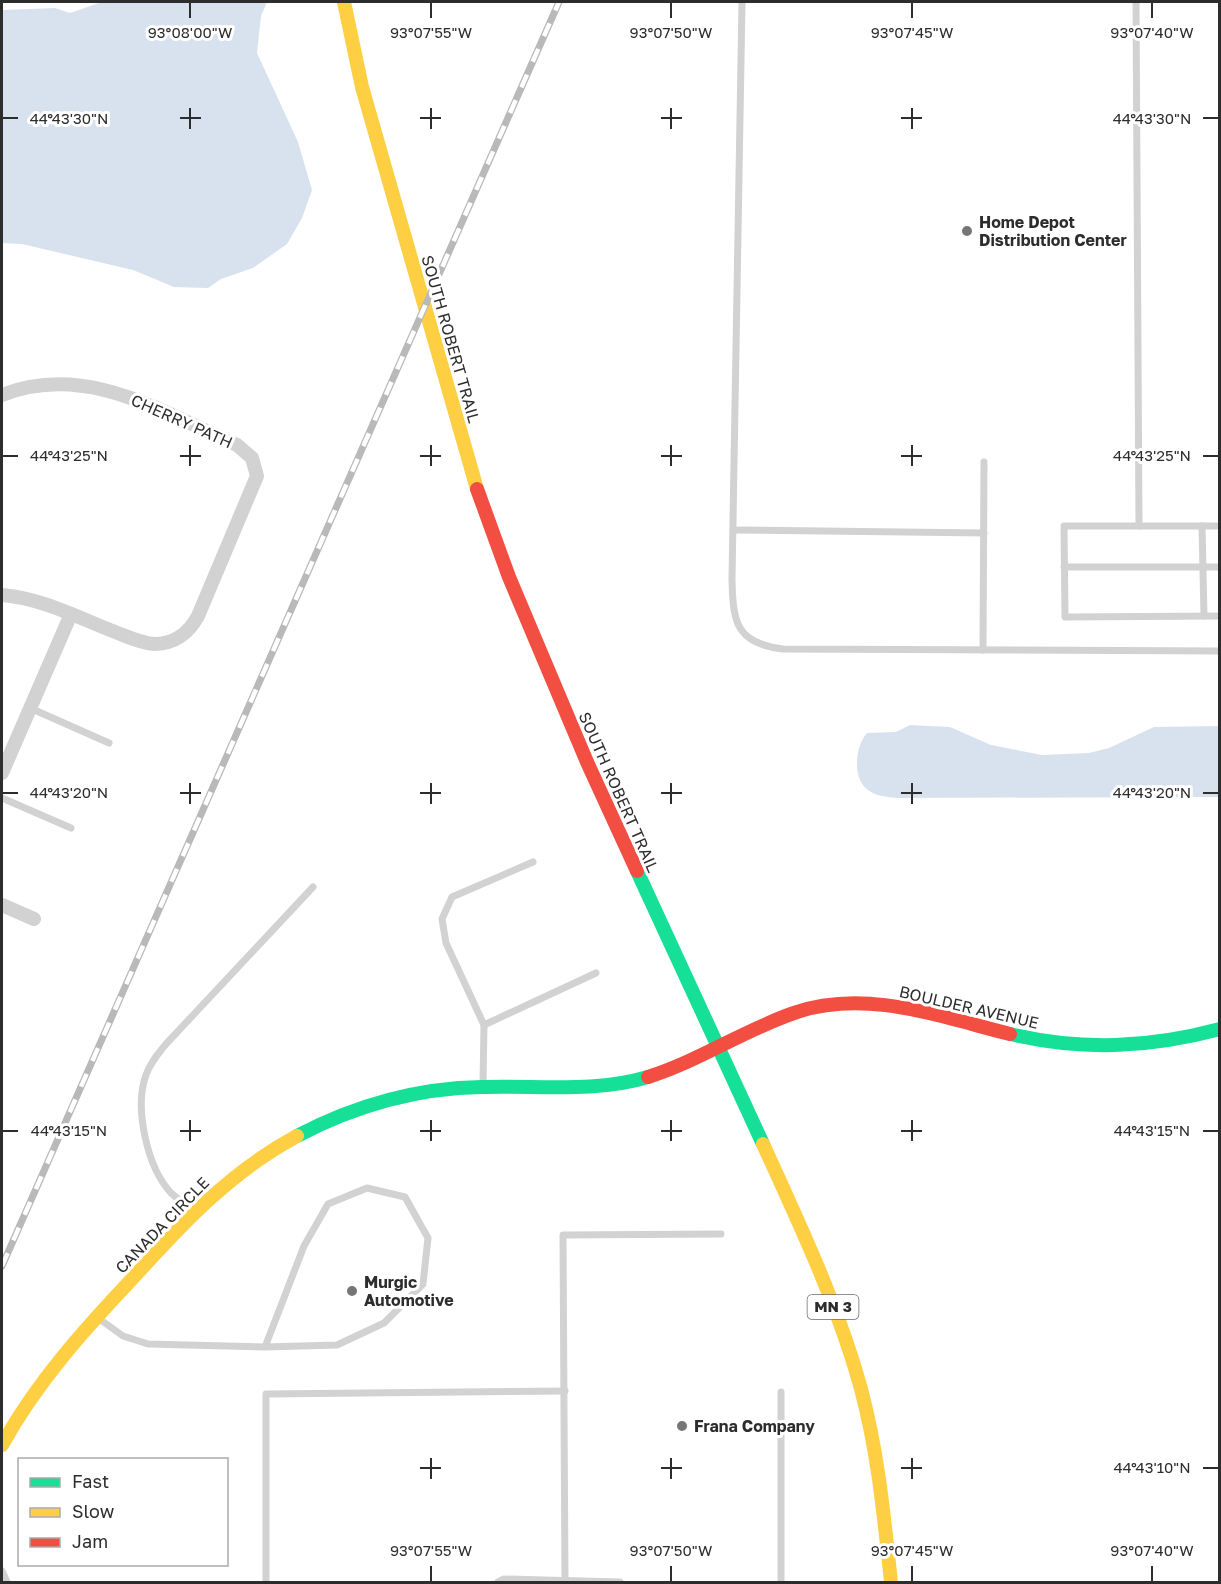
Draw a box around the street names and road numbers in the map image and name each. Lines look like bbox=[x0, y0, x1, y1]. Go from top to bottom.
street label: SOUTH ROBERT TRAIL bbox=[417, 253, 485, 425]
street label: CHERRY PATH bbox=[128, 390, 236, 452]
street label: SOUTH ROBERT TRAIL bbox=[575, 709, 663, 875]
street label: BOULDER AVENUE bbox=[897, 981, 1041, 1033]
street label: CANADA CIRCLE bbox=[111, 1173, 213, 1277]
road number: MN 3 bbox=[808, 1295, 858, 1319]

